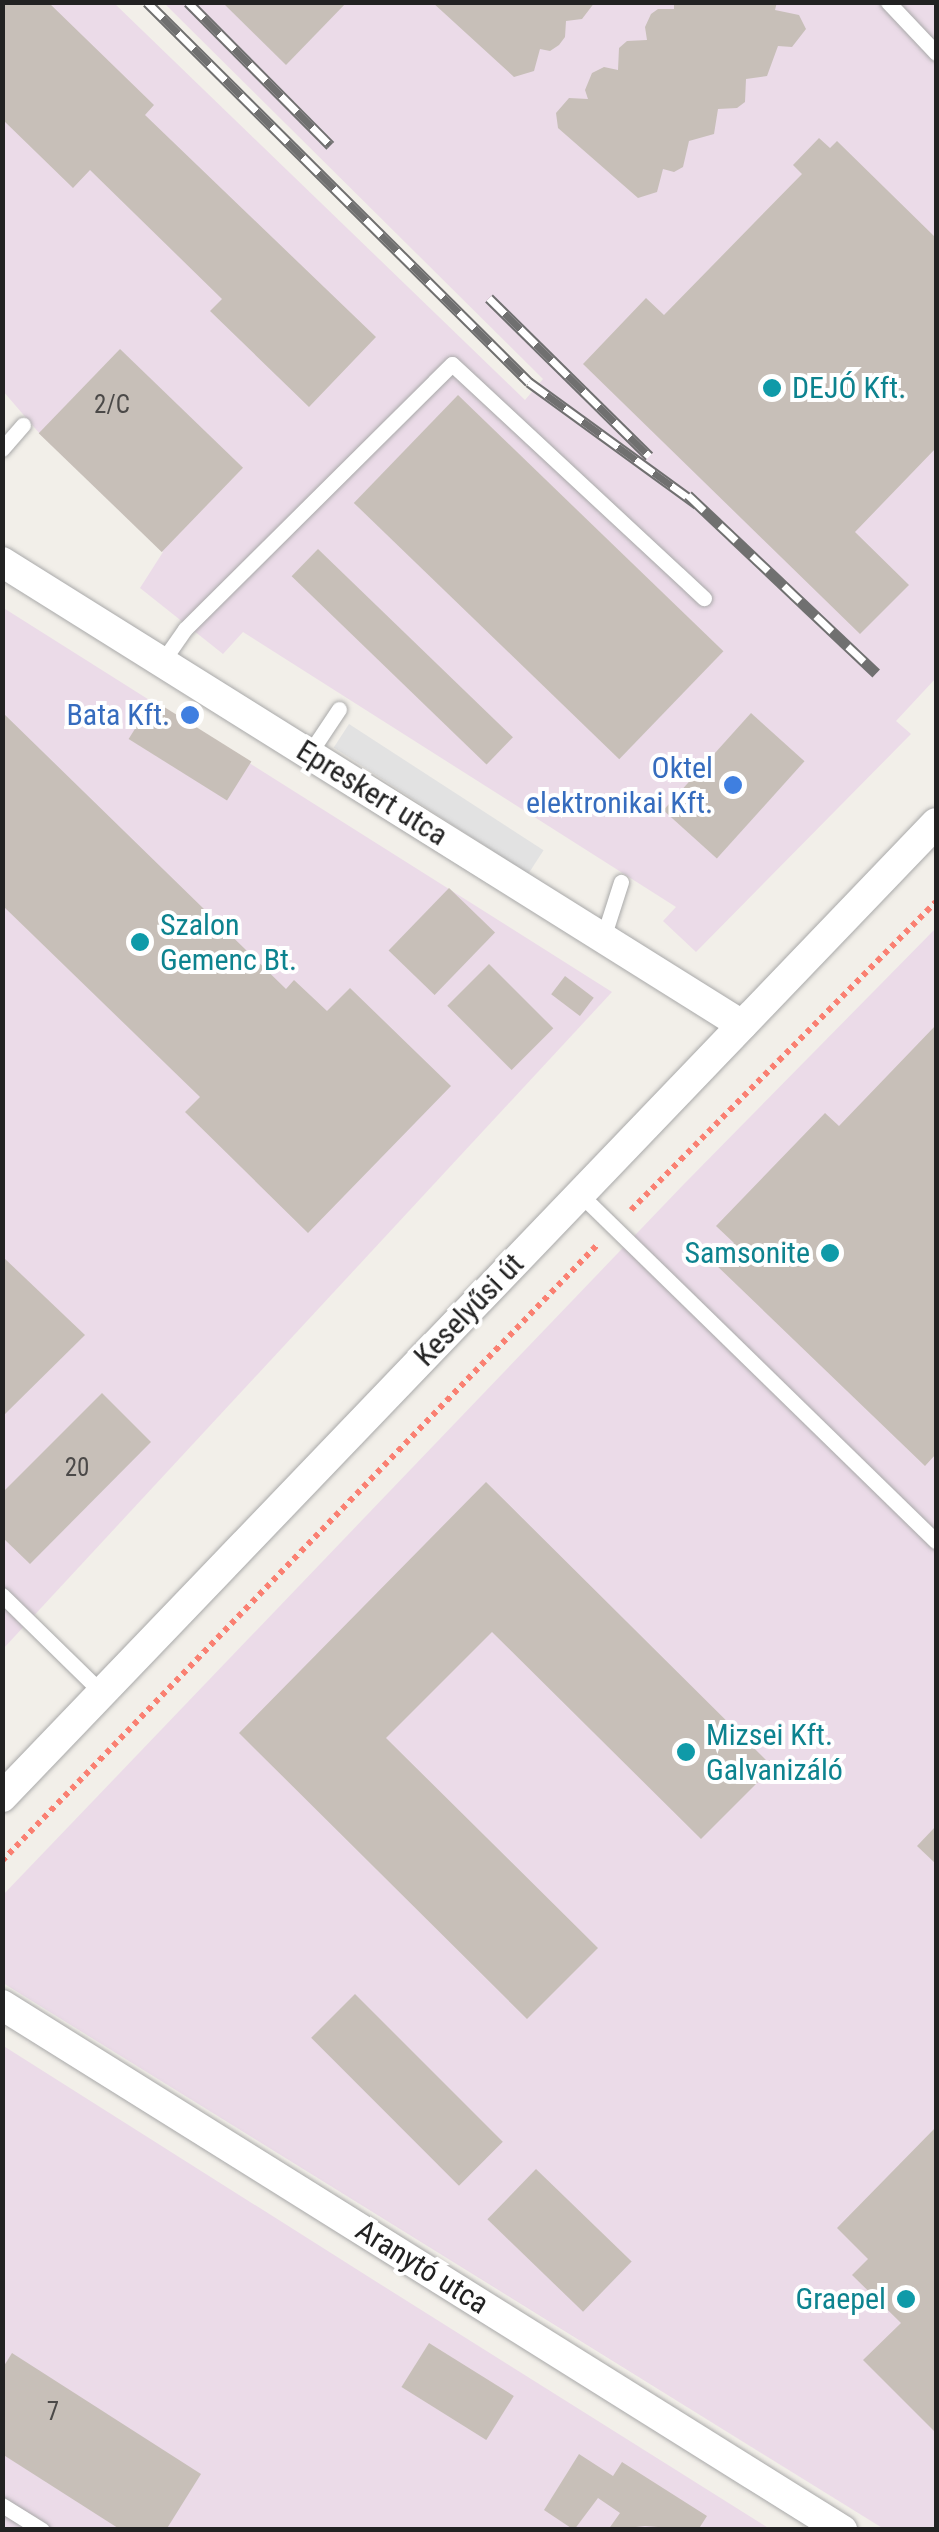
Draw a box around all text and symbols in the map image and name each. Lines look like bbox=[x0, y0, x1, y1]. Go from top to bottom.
place label: DEJÓ Kft. bbox=[792, 370, 906, 406]
marker: DEJÓ Kft. bbox=[761, 377, 783, 399]
house number: 2/C bbox=[94, 390, 130, 420]
place label: Bata Kft. bbox=[66, 697, 170, 733]
marker: Bata Kft. bbox=[179, 704, 201, 726]
street label: Epreskert utca bbox=[290, 732, 454, 854]
place label: Oktel elektronikai Kft. bbox=[526, 750, 713, 820]
marker: Oktel elektronikai Kft. bbox=[722, 774, 744, 796]
place label: Szalon Gemenc Bt. bbox=[160, 907, 297, 978]
marker: Szalon Gemenc Bt. bbox=[129, 931, 151, 953]
place label: Samsonite bbox=[684, 1235, 810, 1271]
marker: Samsonite bbox=[819, 1242, 841, 1264]
street label: Keselyűsi út bbox=[407, 1246, 531, 1374]
house number: 20 bbox=[65, 1453, 89, 1483]
place label: Mizsei Kft. Galvanizáló bbox=[706, 1717, 843, 1788]
marker: Mizsei Kft. Galvanizáló bbox=[675, 1741, 697, 1763]
street label: Aranytó utca bbox=[349, 2212, 495, 2322]
place label: Graepel bbox=[796, 2281, 886, 2317]
marker: Graepel bbox=[895, 2288, 917, 2310]
house number: 7 bbox=[47, 2397, 59, 2427]

